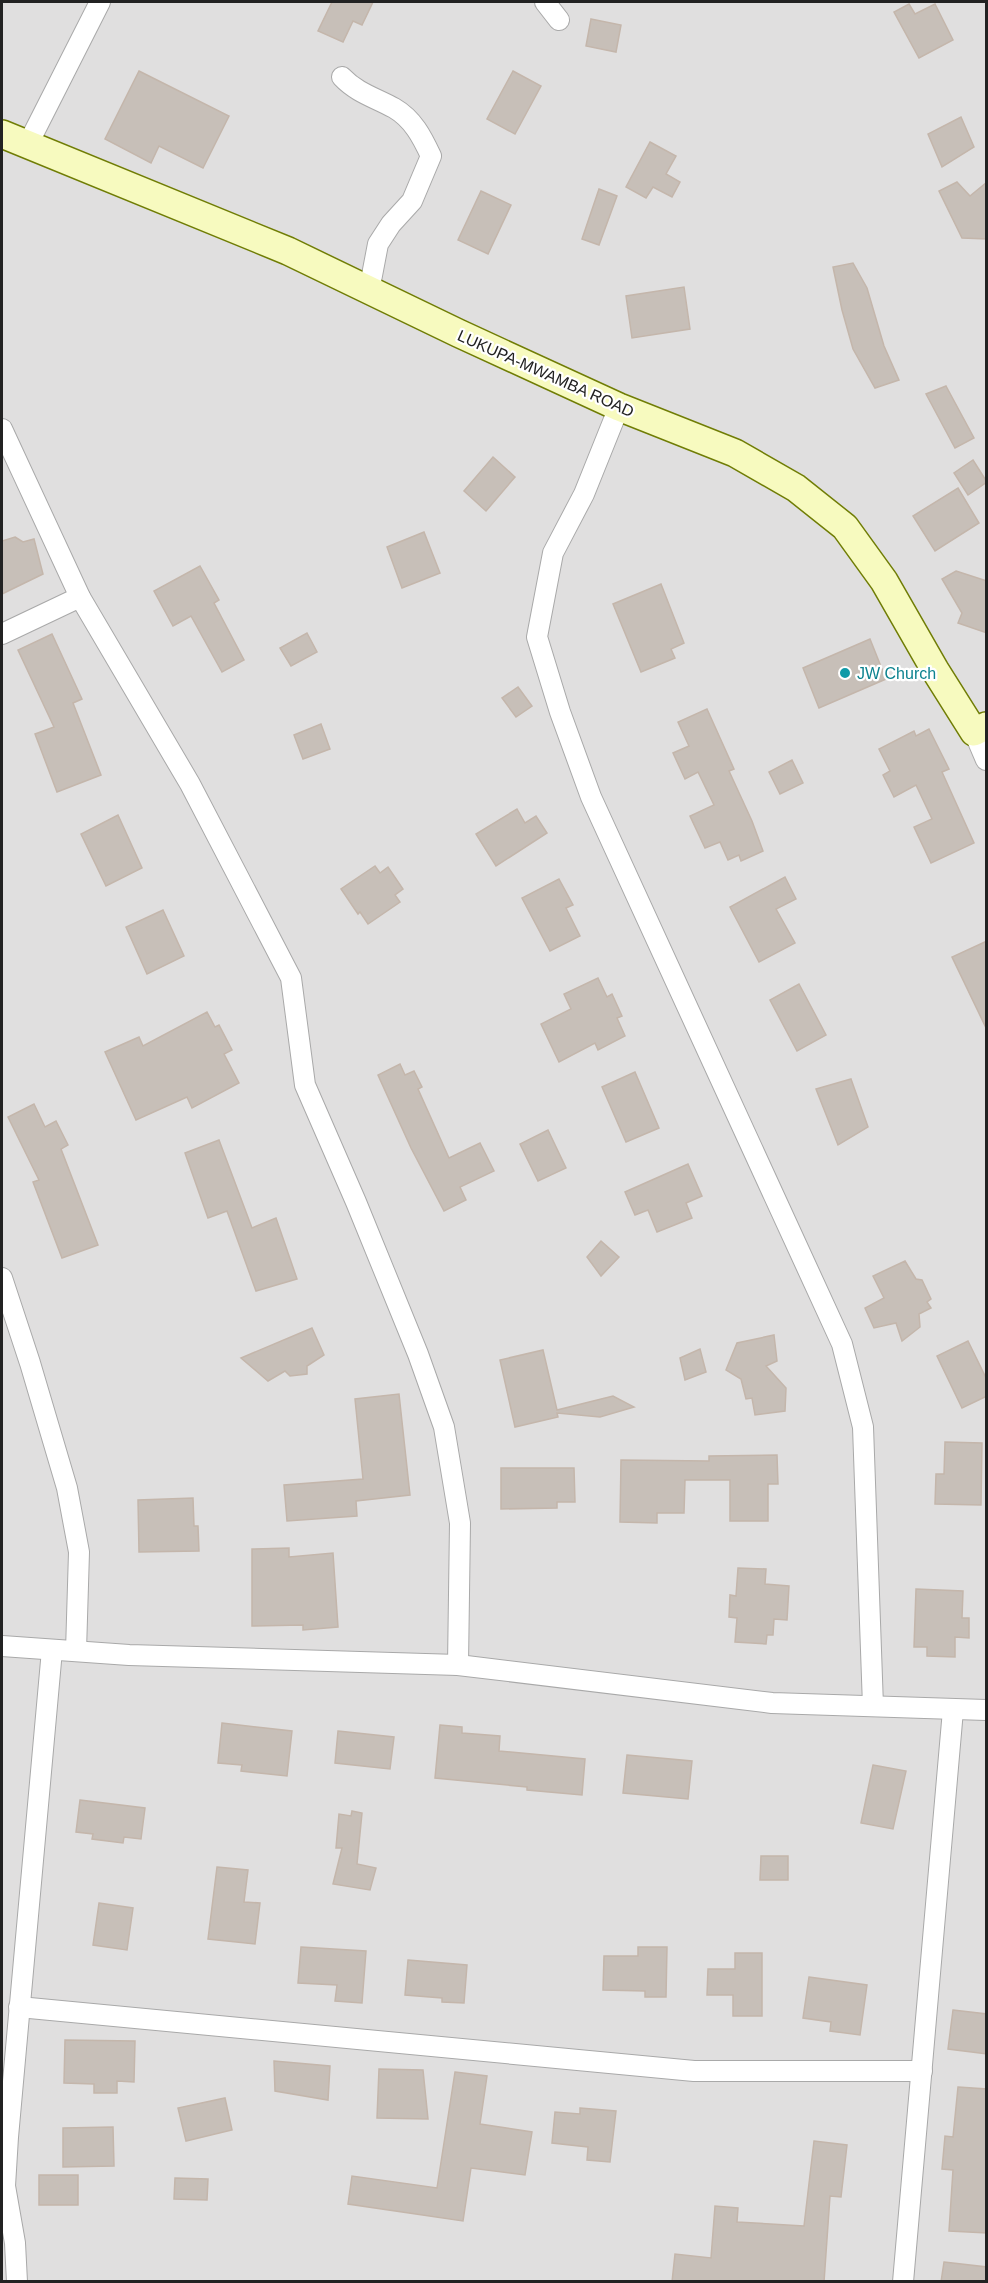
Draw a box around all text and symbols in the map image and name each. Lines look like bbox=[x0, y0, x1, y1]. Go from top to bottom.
street label: LUKUPA-MWAMBA ROAD bbox=[455, 327, 637, 420]
place label: JW Church bbox=[857, 665, 936, 682]
marker: JW Church bbox=[838, 666, 852, 680]

